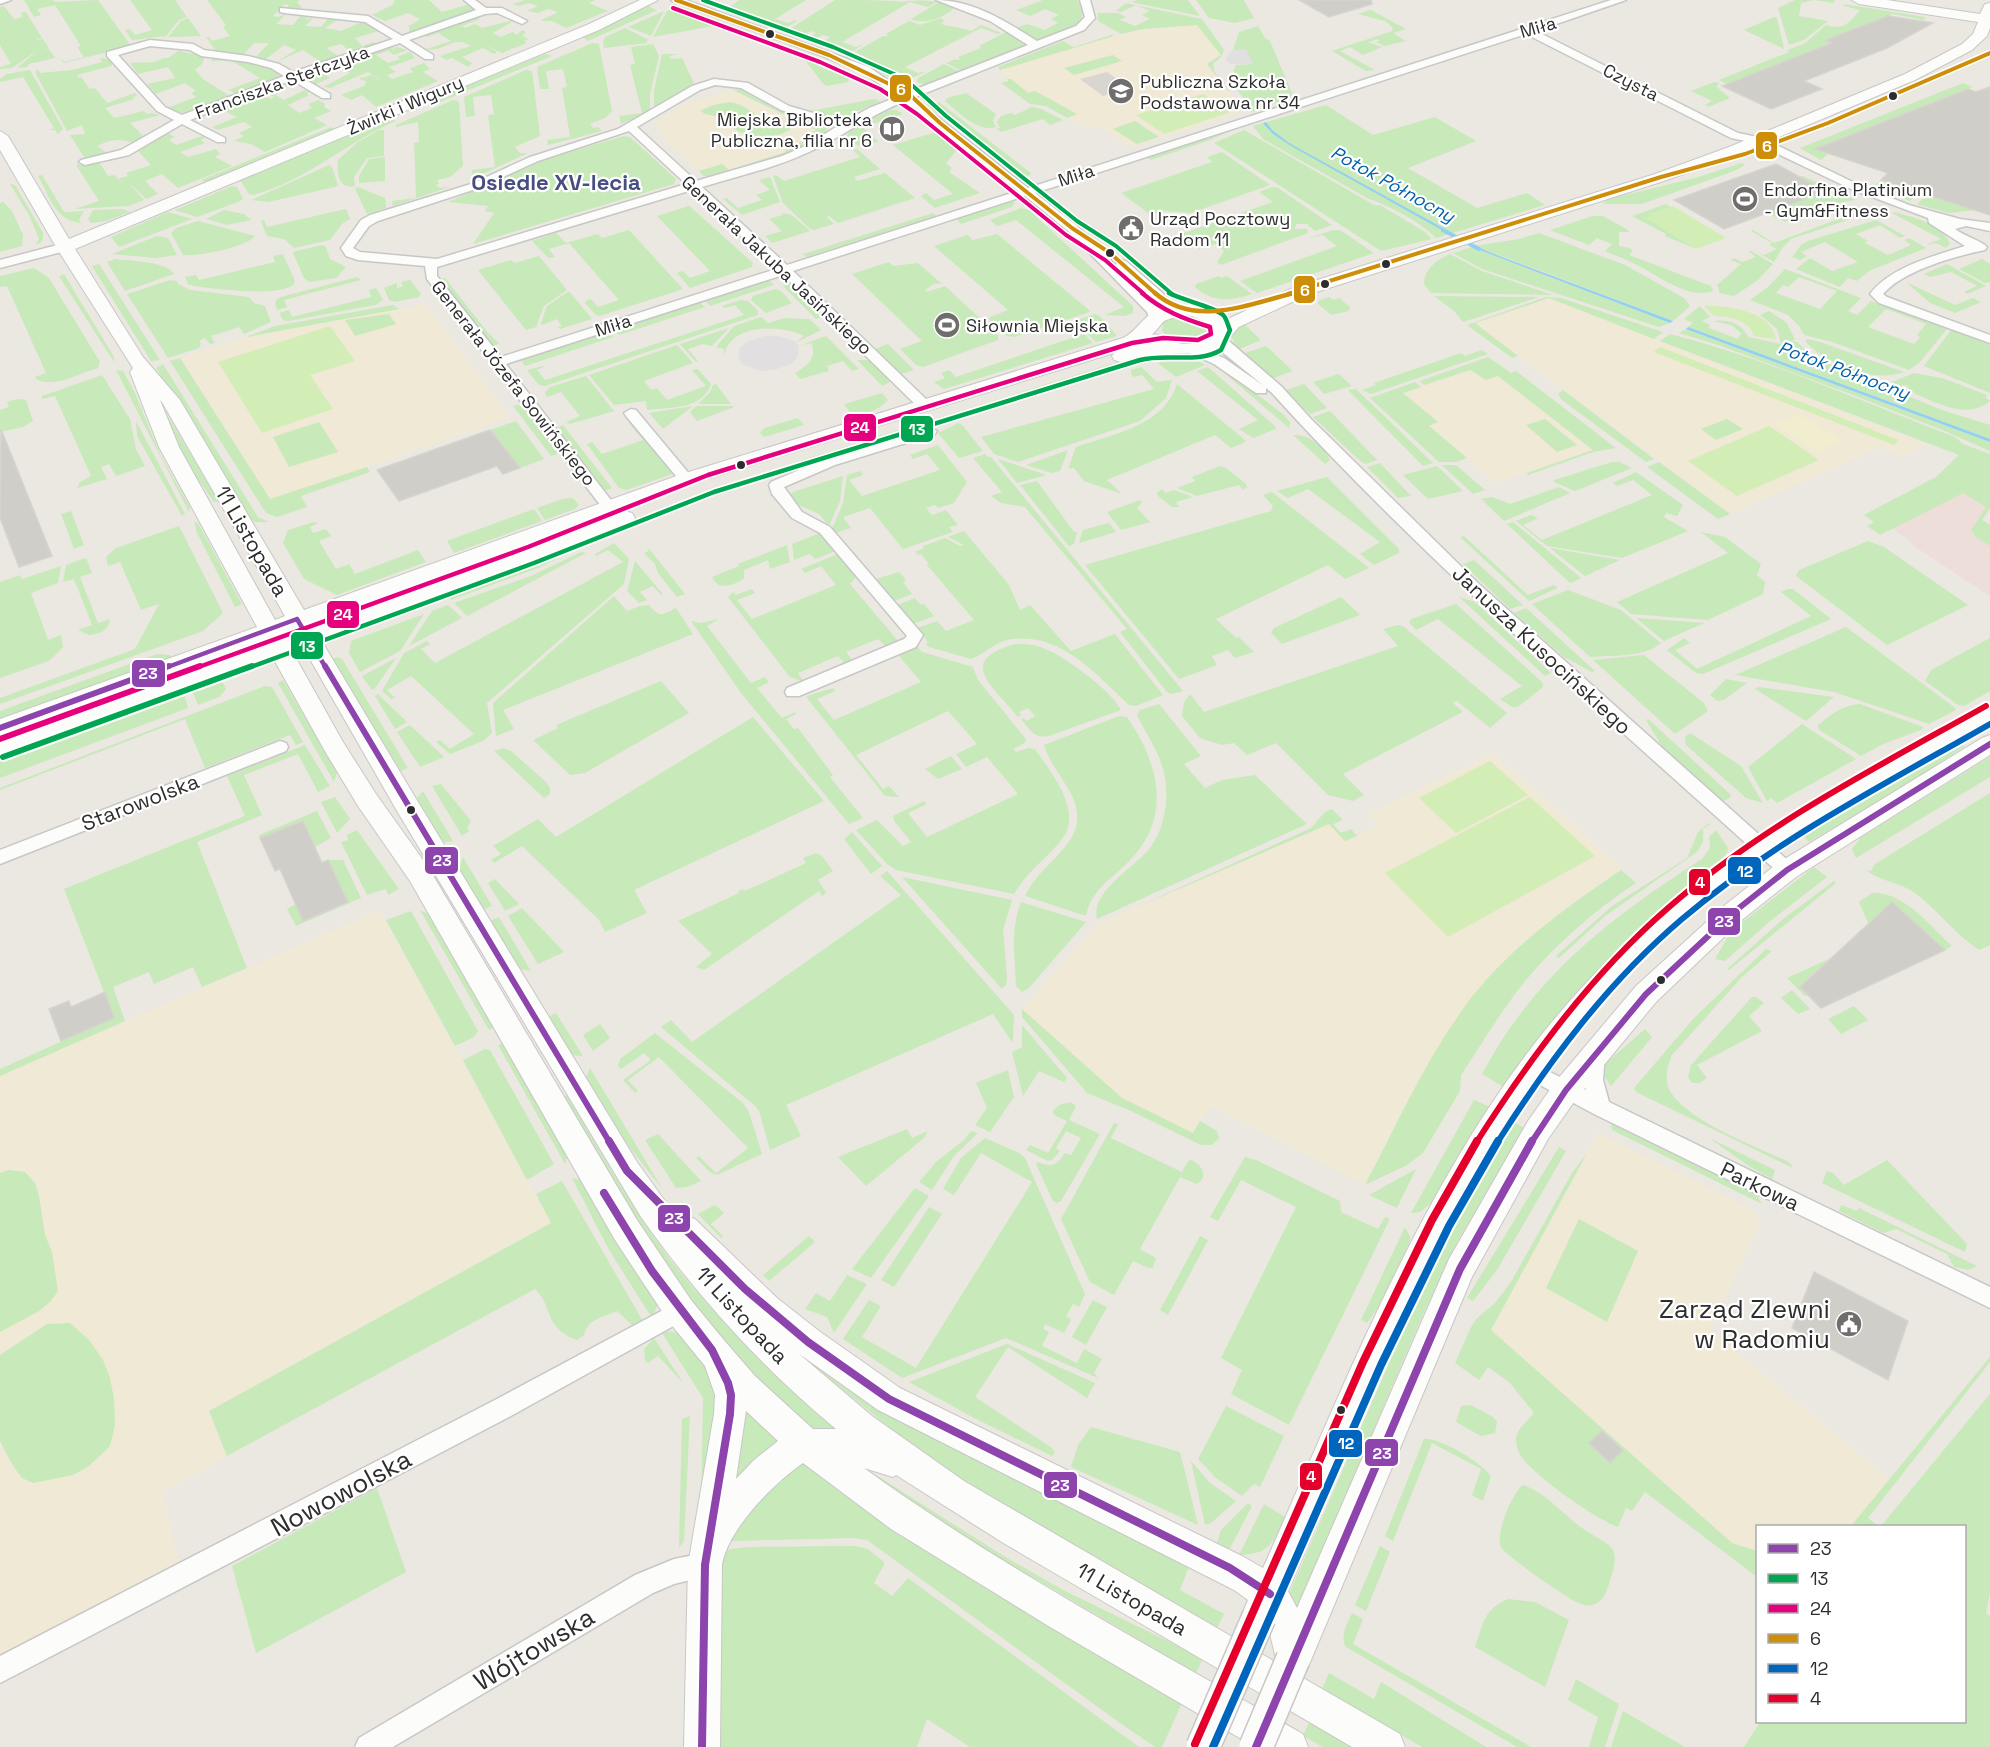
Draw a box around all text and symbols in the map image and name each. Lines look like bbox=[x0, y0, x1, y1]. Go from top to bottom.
street label: Miła bbox=[1517, 11, 1559, 43]
unlabelled marker bbox=[764, 28, 776, 40]
street label: Franciszka Stefczyka bbox=[192, 40, 372, 124]
street label: Czysta bbox=[1599, 58, 1663, 106]
street label: Żwirki i Wigury bbox=[343, 70, 467, 140]
place label: Publiczna Szkoła Podstawowa nr 34 bbox=[1140, 70, 1300, 114]
line badge: 6 bbox=[889, 74, 912, 103]
school or university icon: Publiczna Szkoła Podstawowa nr 34 bbox=[1106, 76, 1136, 106]
text: 6 bbox=[896, 79, 906, 100]
unlabelled marker bbox=[1887, 90, 1899, 102]
place label: Miejska Biblioteka Publiczna, filia nr 6 bbox=[711, 108, 872, 152]
library icon: Miejska Biblioteka Publiczna, filia nr 6 bbox=[877, 114, 907, 144]
line badge: 6 bbox=[1755, 131, 1778, 160]
text: 6 bbox=[1762, 136, 1772, 157]
water label: Potok Północny bbox=[1327, 141, 1460, 228]
street label: Miła bbox=[1055, 158, 1097, 192]
district label: Osiedle XV-lecia bbox=[471, 168, 641, 196]
street label: Generała Jakuba Jasińskiego bbox=[677, 170, 877, 360]
place label: Endorfina Platinium - Gym&Fitness bbox=[1764, 178, 1932, 222]
sports icon: Endorfina Platinium - Gym&Fitness bbox=[1730, 184, 1760, 214]
place label: Urząd Pocztowy Radom 11 bbox=[1150, 207, 1290, 251]
public building icon: Urząd Pocztowy Radom 11 bbox=[1116, 213, 1146, 243]
unlabelled marker bbox=[1104, 247, 1116, 259]
unlabelled marker bbox=[1380, 258, 1392, 270]
line badge: 6 bbox=[1293, 275, 1316, 304]
street label: Generała Józefa Sowińskiego bbox=[427, 276, 601, 490]
unlabelled marker bbox=[1319, 278, 1331, 290]
text: 6 bbox=[1300, 280, 1310, 301]
street label: Miła bbox=[592, 308, 634, 342]
sports icon: Siłownia Miejska bbox=[932, 310, 962, 340]
place label: Siłownia Miejska bbox=[966, 314, 1108, 337]
water label: Potok Północny bbox=[1775, 336, 1914, 405]
line badge: 24 bbox=[843, 413, 877, 442]
line badge: 13 bbox=[900, 415, 934, 443]
text: 24 bbox=[850, 417, 870, 438]
text: 13 bbox=[909, 419, 926, 440]
unlabelled marker bbox=[735, 459, 747, 471]
street label: 11 Listopada bbox=[209, 481, 295, 601]
street label: Janusza Kusocińskiego bbox=[1447, 560, 1637, 740]
line badge: 24 bbox=[326, 600, 360, 629]
text: 24 bbox=[333, 604, 353, 625]
line badge: 13 bbox=[290, 631, 324, 660]
text: 13 bbox=[299, 636, 316, 657]
line badge: 23 bbox=[131, 659, 166, 688]
text: 23 bbox=[138, 663, 158, 684]
street label: Starowolska bbox=[77, 767, 203, 837]
unlabelled marker bbox=[405, 804, 417, 816]
line badge: 23 bbox=[424, 846, 459, 875]
text: 23 bbox=[432, 850, 452, 871]
line badge: 12 bbox=[1727, 856, 1762, 885]
text: 12 bbox=[1737, 861, 1753, 882]
line badge: 4 bbox=[1688, 868, 1711, 896]
text: 4 bbox=[1695, 872, 1705, 893]
line badge: 23 bbox=[1707, 907, 1741, 936]
text: 23 bbox=[1714, 911, 1734, 932]
unlabelled marker bbox=[1655, 974, 1667, 986]
street label: Parkowa bbox=[1716, 1155, 1804, 1217]
line badge: 23 bbox=[657, 1204, 691, 1233]
text: 23 bbox=[664, 1208, 684, 1229]
street label: 11 Listopada bbox=[690, 1261, 794, 1369]
place label: Zarząd Zlewni w Radomiu bbox=[1659, 1292, 1830, 1356]
public building icon: Zarząd Zlewni w Radomiu bbox=[1834, 1309, 1864, 1339]
unlabelled marker bbox=[1335, 1404, 1347, 1416]
line badge: 12 bbox=[1328, 1429, 1363, 1458]
text: 12 bbox=[1338, 1433, 1354, 1454]
line badge: 23 bbox=[1364, 1438, 1399, 1467]
street label: Nowowolska bbox=[265, 1442, 417, 1544]
text: 23 bbox=[1372, 1443, 1392, 1464]
line badge: 4 bbox=[1299, 1462, 1323, 1491]
text: 4 bbox=[1306, 1466, 1316, 1487]
line badge: 23 bbox=[1043, 1471, 1078, 1499]
text: 23 bbox=[1050, 1475, 1070, 1496]
legend bbox=[1756, 1525, 1966, 1723]
text: 23 bbox=[1810, 1537, 1832, 1560]
street label: 11 Listopada bbox=[1072, 1556, 1192, 1642]
text: 13 bbox=[1810, 1567, 1828, 1590]
text: 24 bbox=[1810, 1597, 1832, 1620]
street label: Wójtowska bbox=[467, 1600, 601, 1698]
text: 6 bbox=[1810, 1627, 1821, 1650]
text: 12 bbox=[1810, 1657, 1828, 1680]
text: 4 bbox=[1810, 1687, 1821, 1710]

